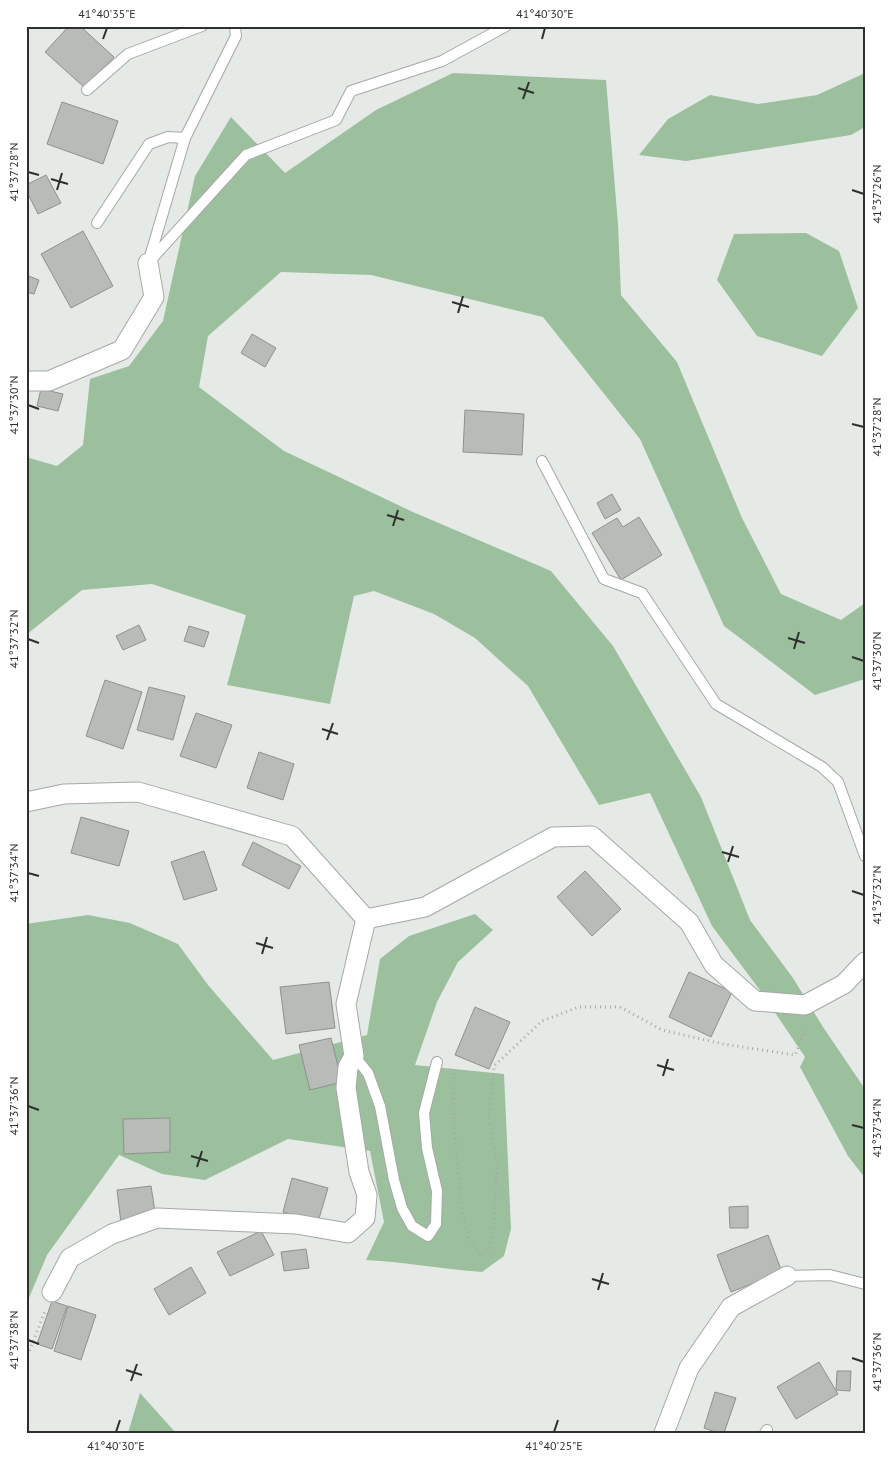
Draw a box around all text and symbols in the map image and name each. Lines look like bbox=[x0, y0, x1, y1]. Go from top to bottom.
text: 41°40'35"E bbox=[78, 6, 136, 21]
text: 41°40'30"E bbox=[516, 6, 574, 21]
text: 41°37'28"N bbox=[6, 142, 21, 202]
text: 41°37'26"N bbox=[869, 164, 884, 224]
text: 41°37'30"N bbox=[6, 375, 21, 435]
text: 41°37'28"N bbox=[869, 397, 884, 457]
text: 41°37'32"N bbox=[6, 609, 21, 669]
text: 41°37'30"N bbox=[869, 631, 884, 691]
text: 41°37'34"N bbox=[6, 843, 21, 903]
text: 41°37'32"N bbox=[869, 865, 884, 925]
text: 41°37'36"N bbox=[6, 1076, 21, 1136]
text: 41°37'34"N bbox=[869, 1098, 884, 1158]
text: 41°37'38"N bbox=[6, 1310, 21, 1370]
text: 41°37'36"N bbox=[869, 1332, 884, 1392]
text: 41°40'30"E bbox=[87, 1438, 145, 1453]
text: 41°40'25"E bbox=[525, 1438, 583, 1453]

